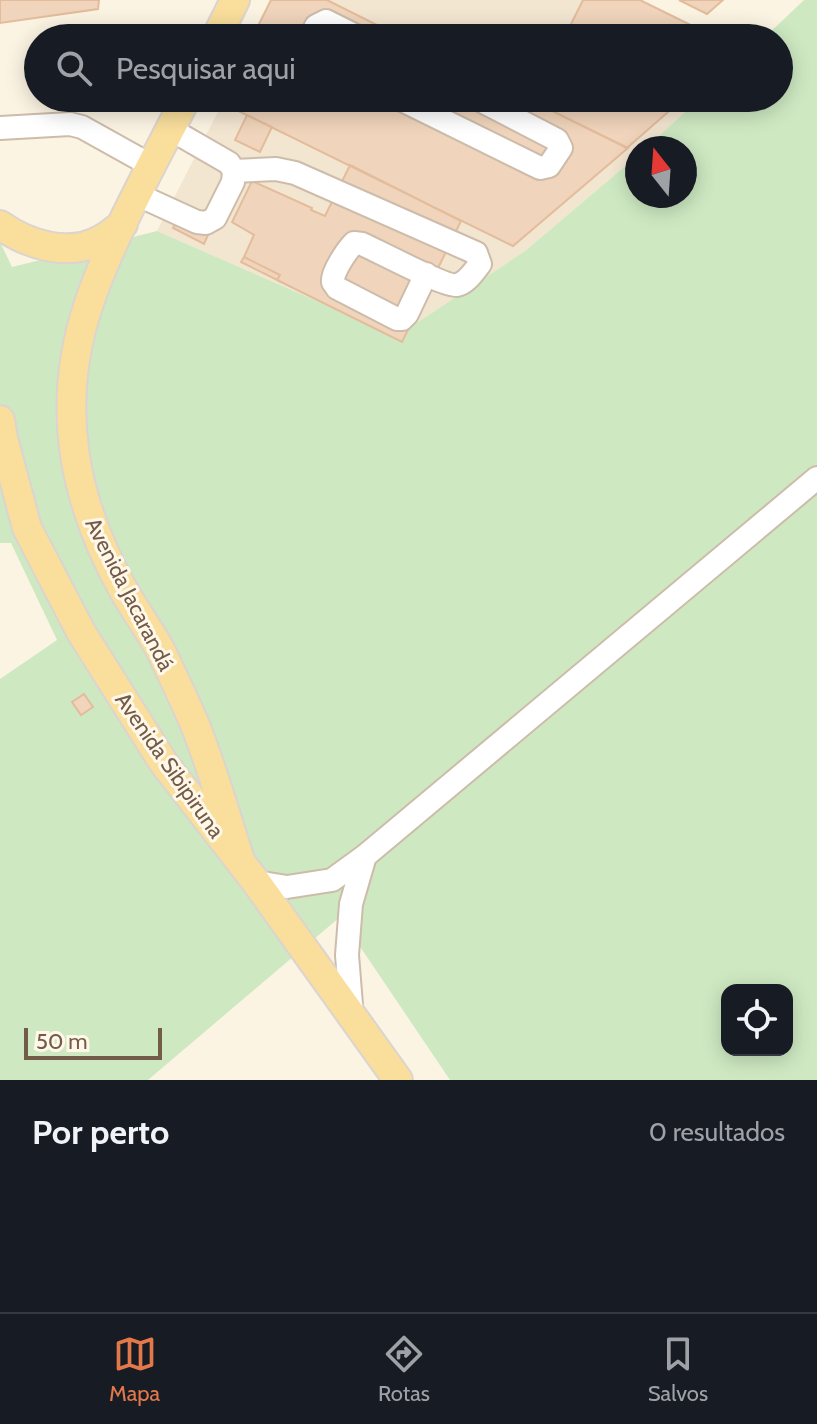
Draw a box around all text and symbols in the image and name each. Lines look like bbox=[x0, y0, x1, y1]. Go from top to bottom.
search box bbox=[24, 24, 793, 112]
icon: search bbox=[52, 46, 96, 90]
text: Pesquisar aqui bbox=[116, 50, 296, 87]
north arrow bbox=[625, 136, 697, 208]
street label: Avenida Jacarandá bbox=[79, 513, 180, 676]
street label: Avenida Sibipiruna bbox=[109, 687, 230, 844]
map controls bbox=[721, 984, 793, 1056]
button: locate bbox=[721, 984, 793, 1056]
scale bar bbox=[24, 1024, 162, 1060]
text: 50 m bbox=[36, 1028, 88, 1055]
text: Por perto bbox=[32, 1111, 169, 1153]
text: 0 resultados bbox=[649, 1116, 785, 1148]
tab: Mapa bbox=[109, 1332, 160, 1407]
tab: Rotas bbox=[378, 1332, 430, 1407]
tab: Salvos bbox=[648, 1332, 708, 1407]

